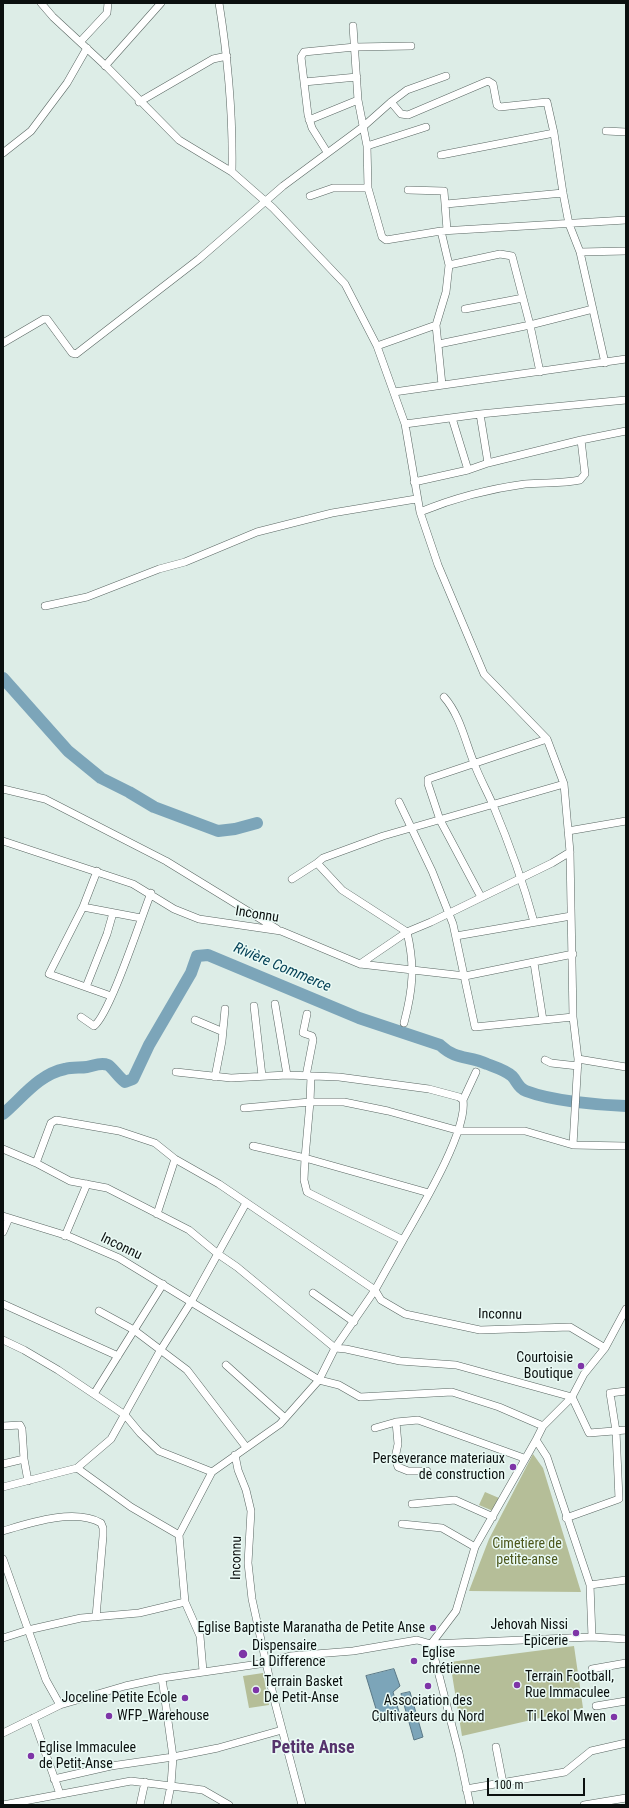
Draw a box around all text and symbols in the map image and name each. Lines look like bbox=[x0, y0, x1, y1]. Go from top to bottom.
street label: Inconnu bbox=[234, 903, 280, 927]
water label: Rivière Commerce bbox=[231, 939, 333, 997]
street label: Inconnu bbox=[97, 1230, 145, 1264]
street label: Inconnu bbox=[478, 1306, 522, 1324]
place label: Courtoisie Boutique bbox=[516, 1350, 573, 1382]
marker: Courtoisie Boutique bbox=[576, 1361, 586, 1371]
place label: Perseverance materiaux de construction bbox=[372, 1451, 505, 1484]
marker: Perseverance materiaux de construction bbox=[508, 1462, 518, 1472]
street label: Inconnu bbox=[228, 1536, 246, 1580]
park label: Cimetiere de petite-anse bbox=[492, 1536, 562, 1568]
place label: Jehovah Nissi Epicerie bbox=[491, 1617, 568, 1650]
place label: Eglise Baptiste Maranatha de Petite Anse bbox=[197, 1620, 425, 1636]
marker: Eglise Baptiste Maranatha de Petite Anse bbox=[428, 1623, 438, 1633]
marker: Jehovah Nissi Epicerie bbox=[571, 1628, 581, 1638]
place label: Dispensaire La Difference bbox=[252, 1638, 326, 1670]
place label: Eglise chrétienne bbox=[422, 1645, 480, 1678]
marker: Dispensaire La Difference bbox=[237, 1648, 249, 1660]
marker: Eglise chrétienne bbox=[409, 1656, 419, 1666]
place label: Terrain Football, Rue Immaculee bbox=[525, 1669, 614, 1702]
place label: Terrain Basket De Petit-Anse bbox=[264, 1674, 343, 1706]
marker: Terrain Football, Rue Immaculee bbox=[512, 1680, 522, 1690]
marker: Association des Cultivateurs du Nord bbox=[423, 1681, 433, 1691]
marker: Terrain Basket De Petit-Anse bbox=[251, 1685, 261, 1695]
place label: Joceline Petite Ecole bbox=[62, 1690, 177, 1706]
marker: Joceline Petite Ecole bbox=[180, 1693, 190, 1703]
place label: Association des Cultivateurs du Nord bbox=[372, 1693, 484, 1726]
place label: WFP_Warehouse bbox=[117, 1708, 209, 1724]
place label: Ti Lekol Mwen bbox=[526, 1709, 606, 1725]
marker: WFP_Warehouse bbox=[104, 1711, 114, 1721]
marker: Ti Lekol Mwen bbox=[609, 1712, 619, 1722]
district label: Petite Anse bbox=[271, 1737, 355, 1759]
place label: Eglise Immaculee de Petit-Anse bbox=[39, 1740, 136, 1772]
marker: Eglise Immaculee de Petit-Anse bbox=[26, 1751, 36, 1761]
scale bar bbox=[489, 1770, 587, 1796]
text: 100 m bbox=[494, 1778, 524, 1792]

